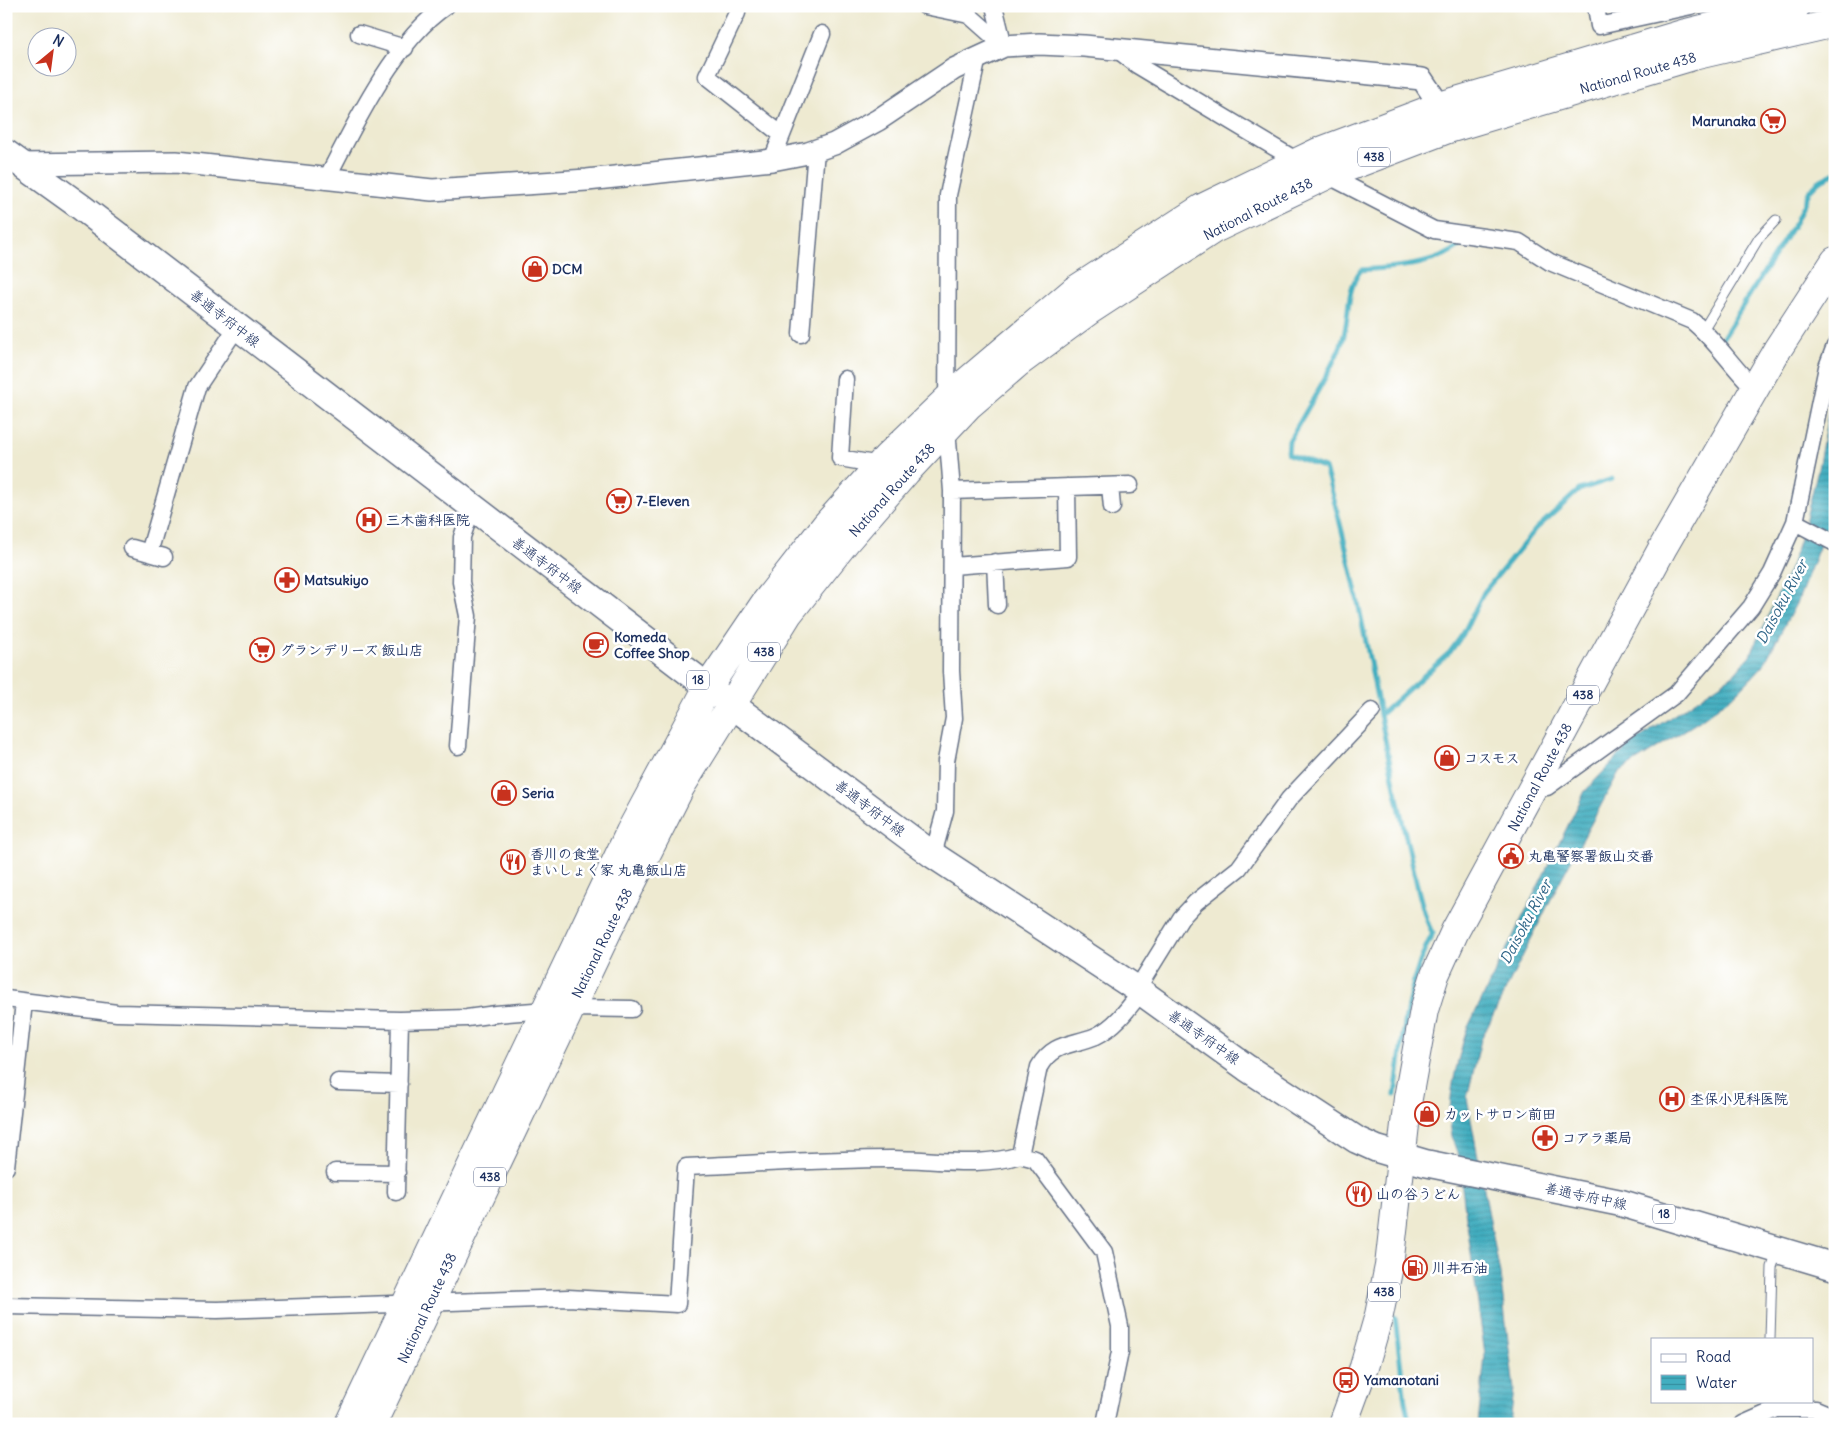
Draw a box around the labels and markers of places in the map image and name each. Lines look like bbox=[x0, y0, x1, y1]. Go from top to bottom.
supermarket icon: Marunaka bbox=[1760, 108, 1786, 134]
place label: Marunaka bbox=[1692, 112, 1756, 130]
shop icon: DCM bbox=[522, 256, 548, 282]
place label: DCM bbox=[552, 260, 583, 278]
supermarket icon: 7-Eleven bbox=[606, 488, 632, 514]
place label: 7-Eleven bbox=[636, 492, 690, 510]
hospital icon: 三木歯科医院 bbox=[356, 507, 382, 533]
place label: 三木歯科医院 bbox=[386, 511, 470, 529]
pharmacy icon: Matsukiyo bbox=[274, 567, 300, 593]
place label: Matsukiyo bbox=[304, 571, 369, 589]
place label: Komeda Coffee Shop bbox=[614, 628, 690, 662]
cafe icon: Komeda Coffee Shop bbox=[583, 632, 609, 658]
supermarket icon: グランデリーズ 飯山店 bbox=[249, 637, 275, 663]
place label: グランデリーズ 飯山店 bbox=[280, 641, 423, 659]
shop icon: コスモス bbox=[1434, 745, 1460, 771]
place label: コスモス bbox=[1464, 749, 1519, 767]
shop icon: Seria bbox=[491, 780, 517, 806]
place label: Seria bbox=[522, 784, 554, 802]
public building icon: 丸亀警察署飯山交番 bbox=[1498, 843, 1524, 869]
place label: 香川の食堂 まいしょく家 丸亀飯山店 bbox=[530, 845, 687, 879]
place label: 丸亀警察署飯山交番 bbox=[1528, 847, 1654, 865]
restaurant icon: 香川の食堂 まいしょく家 丸亀飯山店 bbox=[500, 849, 526, 875]
hospital icon: 杢保小児科医院 bbox=[1659, 1086, 1685, 1112]
place label: 杢保小児科医院 bbox=[1690, 1090, 1788, 1108]
shop icon: カットサロン前田 bbox=[1414, 1101, 1440, 1127]
place label: カットサロン前田 bbox=[1444, 1105, 1556, 1123]
pharmacy icon: コアラ薬局 bbox=[1532, 1125, 1558, 1151]
place label: コアラ薬局 bbox=[1562, 1129, 1632, 1147]
restaurant icon: 山の谷うどん bbox=[1346, 1181, 1372, 1207]
place label: 山の谷うどん bbox=[1376, 1185, 1461, 1203]
fuel station icon: 川井石油 bbox=[1402, 1255, 1428, 1281]
place label: 川井石油 bbox=[1432, 1259, 1488, 1277]
bus stop icon: Yamanotani bbox=[1333, 1367, 1359, 1393]
place label: Yamanotani bbox=[1363, 1371, 1439, 1389]

